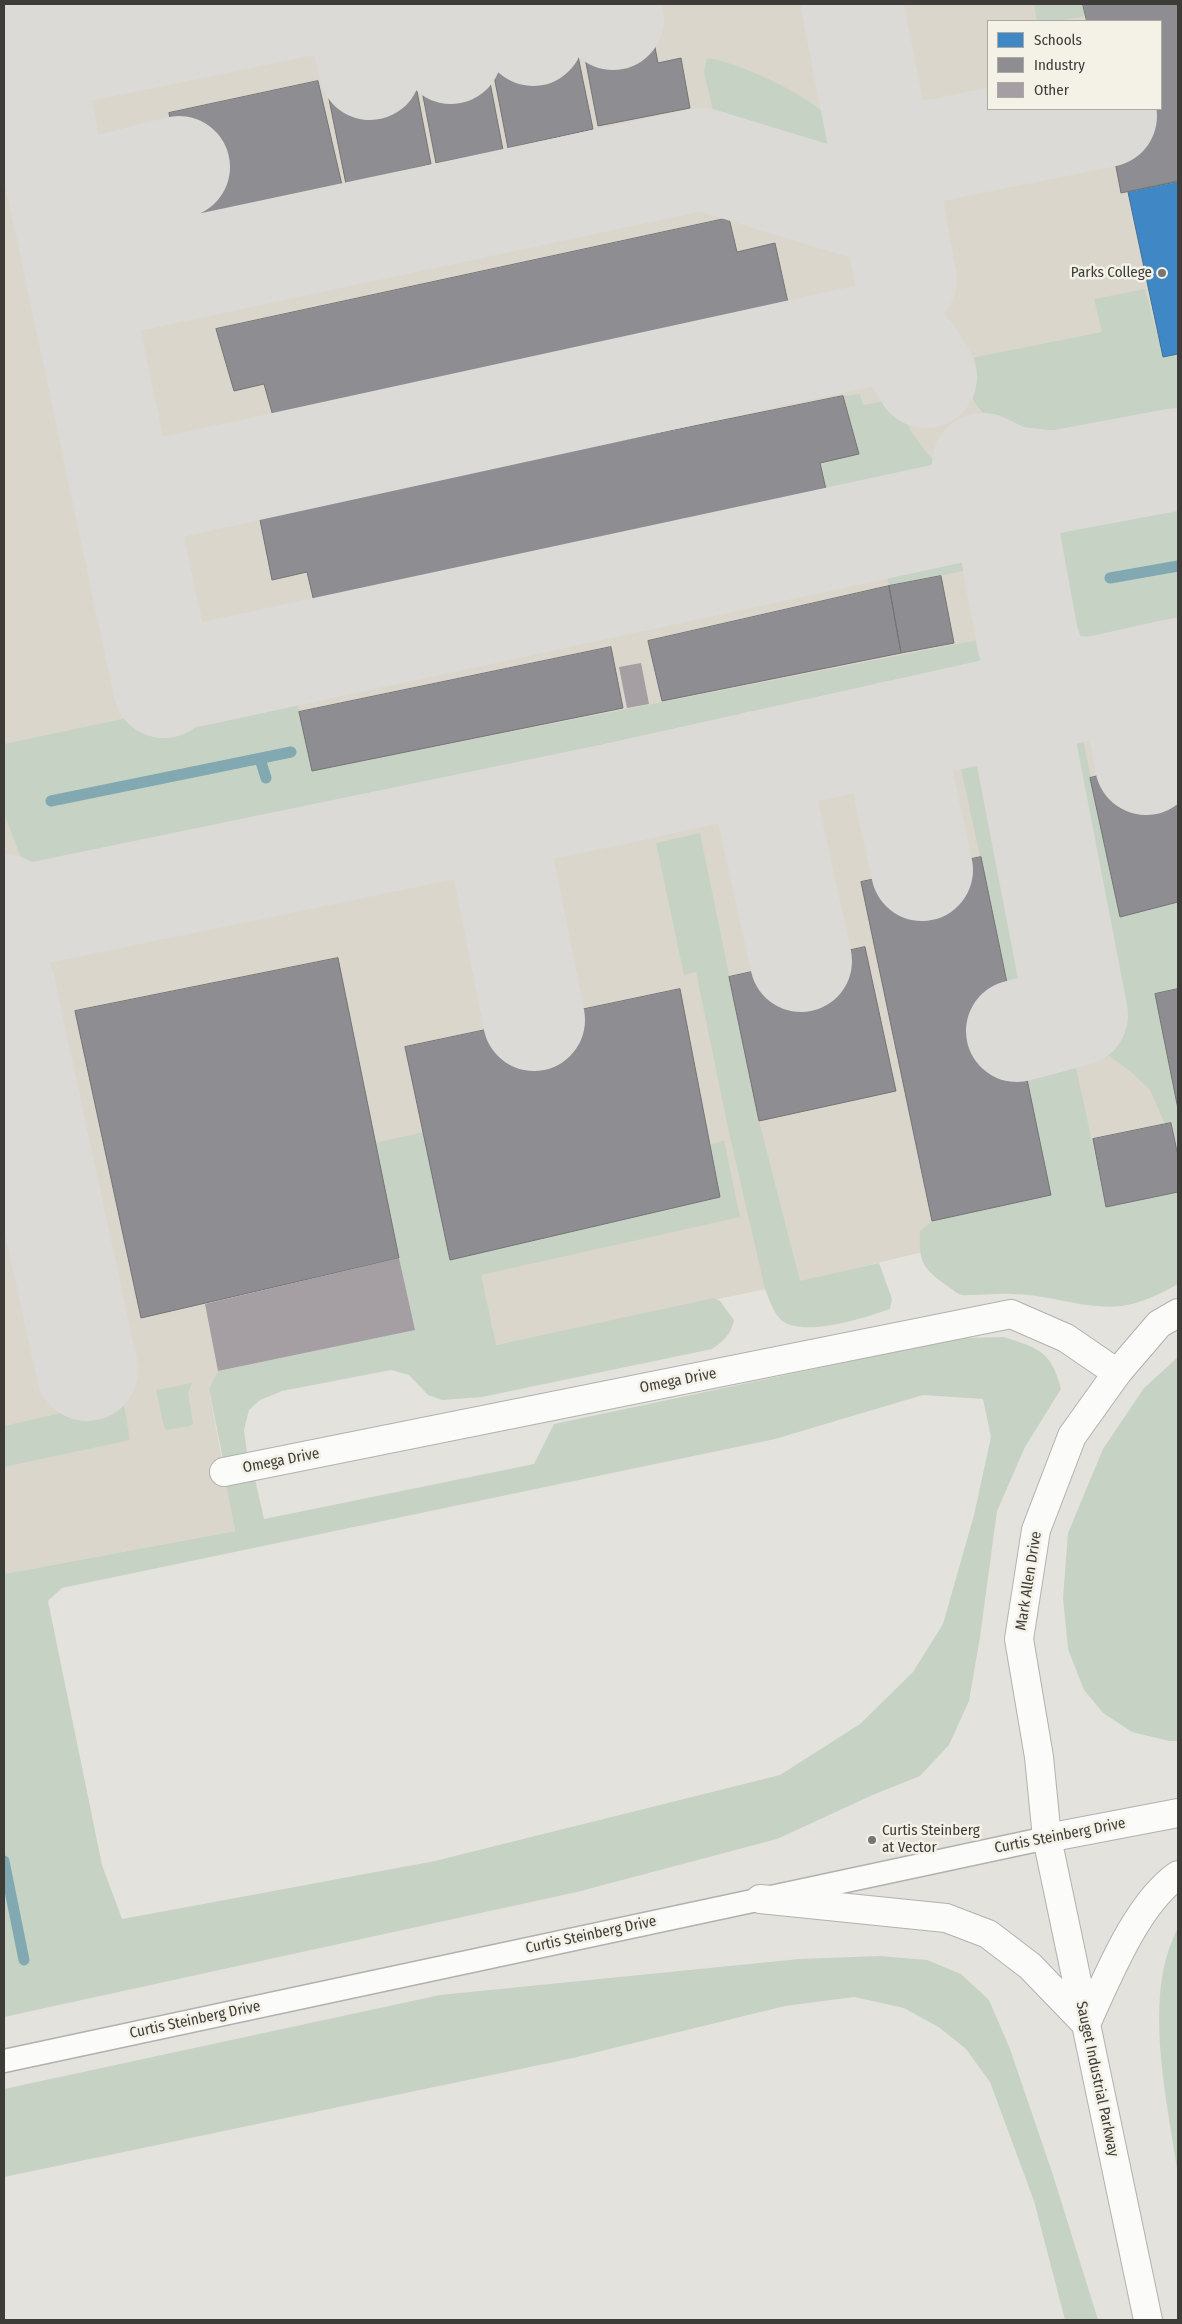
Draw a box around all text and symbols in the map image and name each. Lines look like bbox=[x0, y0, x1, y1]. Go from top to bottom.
legend bbox=[987, 20, 1162, 110]
text: Schools bbox=[1034, 31, 1082, 49]
text: Industry bbox=[1034, 56, 1085, 74]
text: Other bbox=[1034, 81, 1069, 99]
place label: Parks College bbox=[1071, 264, 1152, 282]
marker: Parks College bbox=[1156, 267, 1168, 279]
street label: Omega Drive bbox=[638, 1365, 718, 1397]
street label: Omega Drive bbox=[241, 1445, 321, 1477]
street label: Mark Allen Drive bbox=[1012, 1530, 1046, 1632]
street label: Curtis Steinberg Drive bbox=[993, 1814, 1127, 1858]
place label: Curtis Steinberg at Vector bbox=[882, 1822, 980, 1857]
marker: Curtis Steinberg at Vector bbox=[866, 1834, 878, 1846]
street label: Curtis Steinberg Drive bbox=[524, 1912, 658, 1958]
street label: Curtis Steinberg Drive bbox=[128, 1997, 262, 2043]
street label: Sauget Industrial Parkway bbox=[1072, 2000, 1122, 2158]

